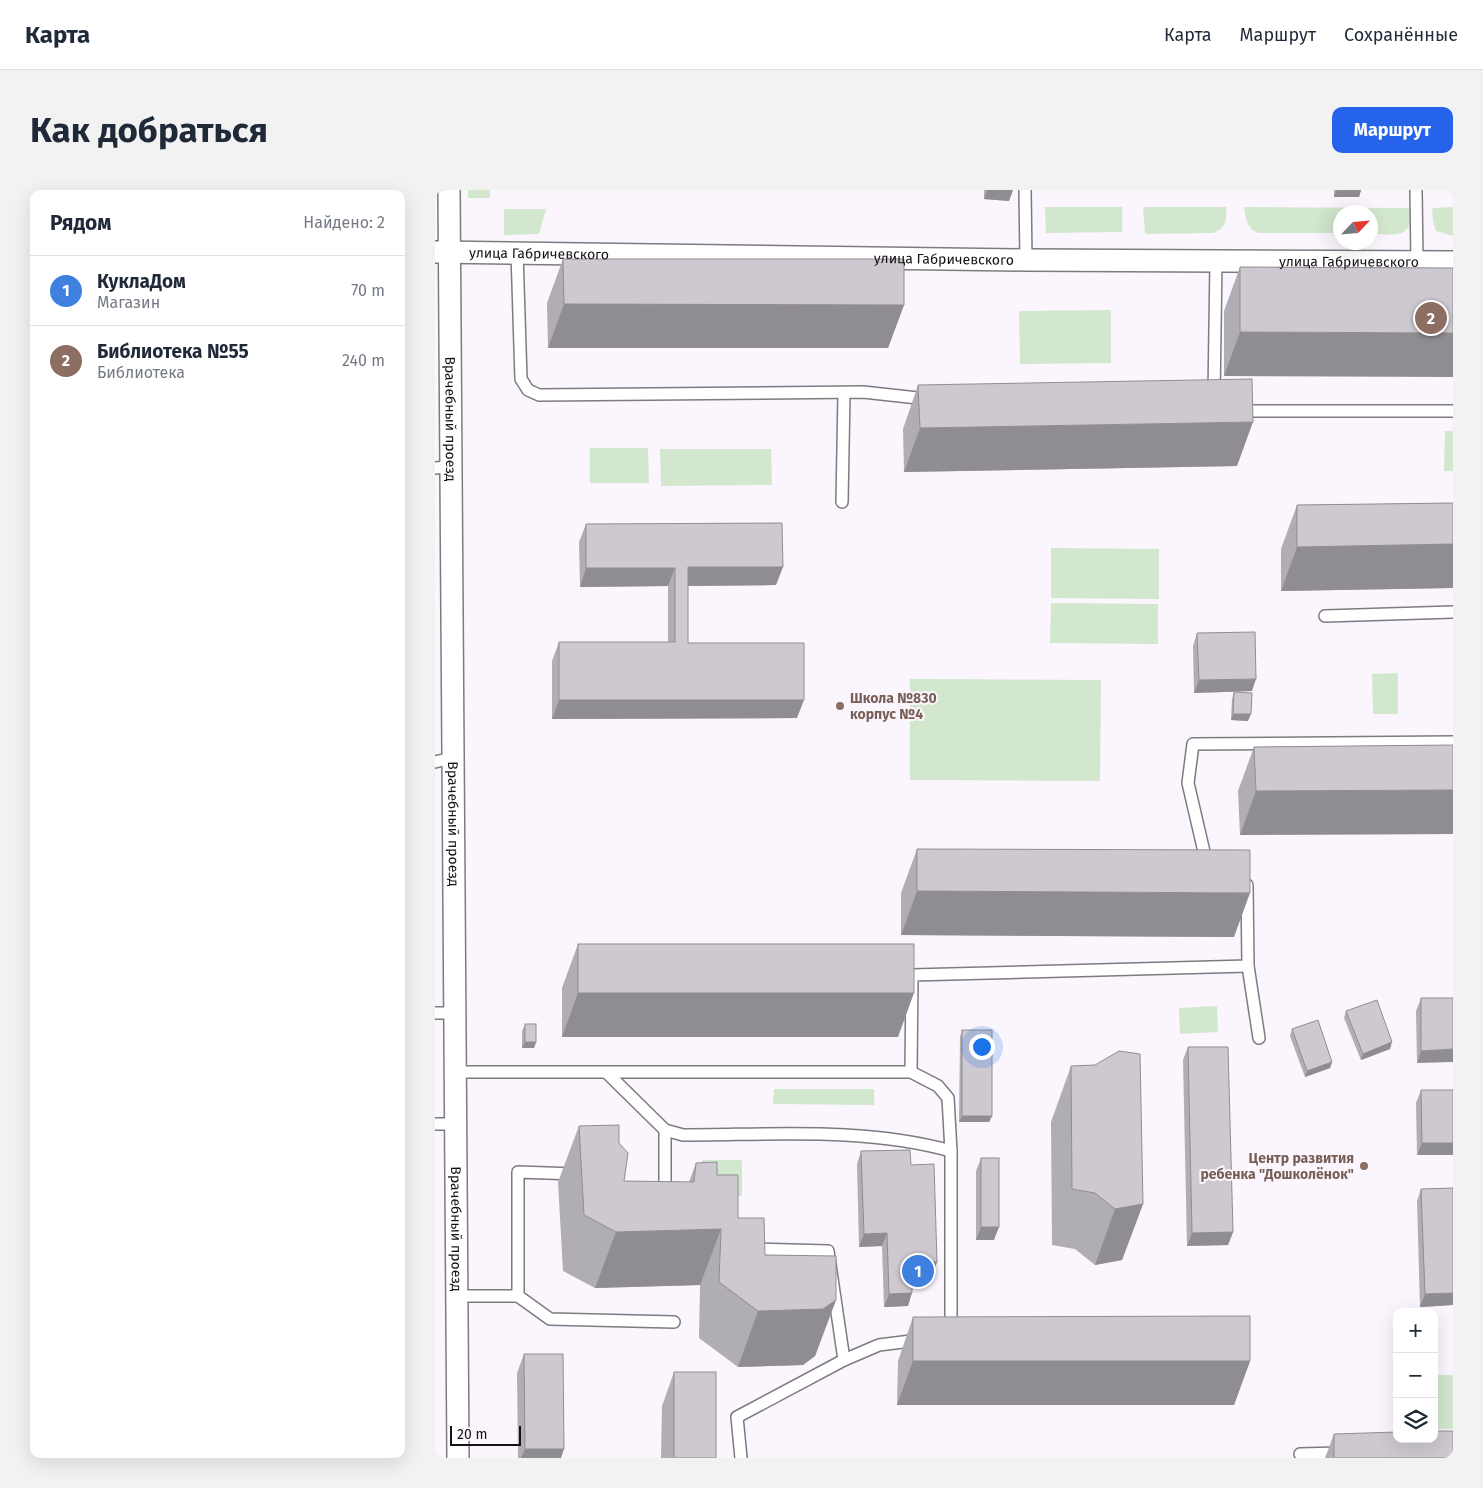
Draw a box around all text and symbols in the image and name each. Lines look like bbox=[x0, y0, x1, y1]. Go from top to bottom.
text: Карта bbox=[25, 21, 90, 49]
text: Карта bbox=[1164, 24, 1212, 46]
text: Маршрут bbox=[1240, 24, 1316, 46]
text: Сохранённые bbox=[1344, 24, 1458, 46]
button: Маршрут bbox=[1332, 107, 1453, 153]
text: Как добраться bbox=[30, 109, 268, 151]
north arrow bbox=[1333, 205, 1378, 250]
text: Рядом bbox=[50, 210, 111, 236]
text: Найдено: 2 bbox=[303, 213, 385, 232]
street label: улица Габричевского bbox=[469, 244, 609, 263]
street label: улица Габричевского bbox=[874, 250, 1014, 269]
street label: улица Габричевского bbox=[1279, 253, 1419, 271]
text: КуклаДом bbox=[97, 270, 186, 293]
text: 1 bbox=[62, 281, 70, 300]
text: 70 m bbox=[351, 281, 385, 300]
text: Магазин bbox=[97, 293, 160, 312]
pin: 2 bbox=[1415, 299, 1447, 337]
text: Библиотека №55 bbox=[97, 340, 249, 363]
text: 2 bbox=[62, 351, 70, 370]
text: 240 m bbox=[342, 351, 385, 370]
street label: Врачебный проезд bbox=[441, 356, 459, 482]
text: Библиотека bbox=[97, 363, 185, 382]
place label: Школа №830 корпус №4 bbox=[850, 690, 937, 723]
marker: Школа №830 корпус №4 bbox=[834, 700, 846, 712]
street label: Врачебный проезд bbox=[444, 761, 462, 887]
your location bbox=[969, 1034, 995, 1060]
place label: Центр развития ребенка "Дошколёнок" bbox=[1200, 1150, 1354, 1183]
marker: Центр развития ребенка "Дошколёнок" bbox=[1358, 1160, 1370, 1172]
street label: Врачебный проезд bbox=[447, 1166, 465, 1292]
pin: 1 bbox=[902, 1252, 934, 1290]
map controls bbox=[1393, 1308, 1438, 1443]
button: + bbox=[1393, 1308, 1438, 1353]
button: − bbox=[1393, 1353, 1438, 1398]
button: layers bbox=[1393, 1398, 1438, 1443]
scale bar bbox=[450, 1423, 521, 1446]
text: 20 m bbox=[457, 1426, 487, 1443]

